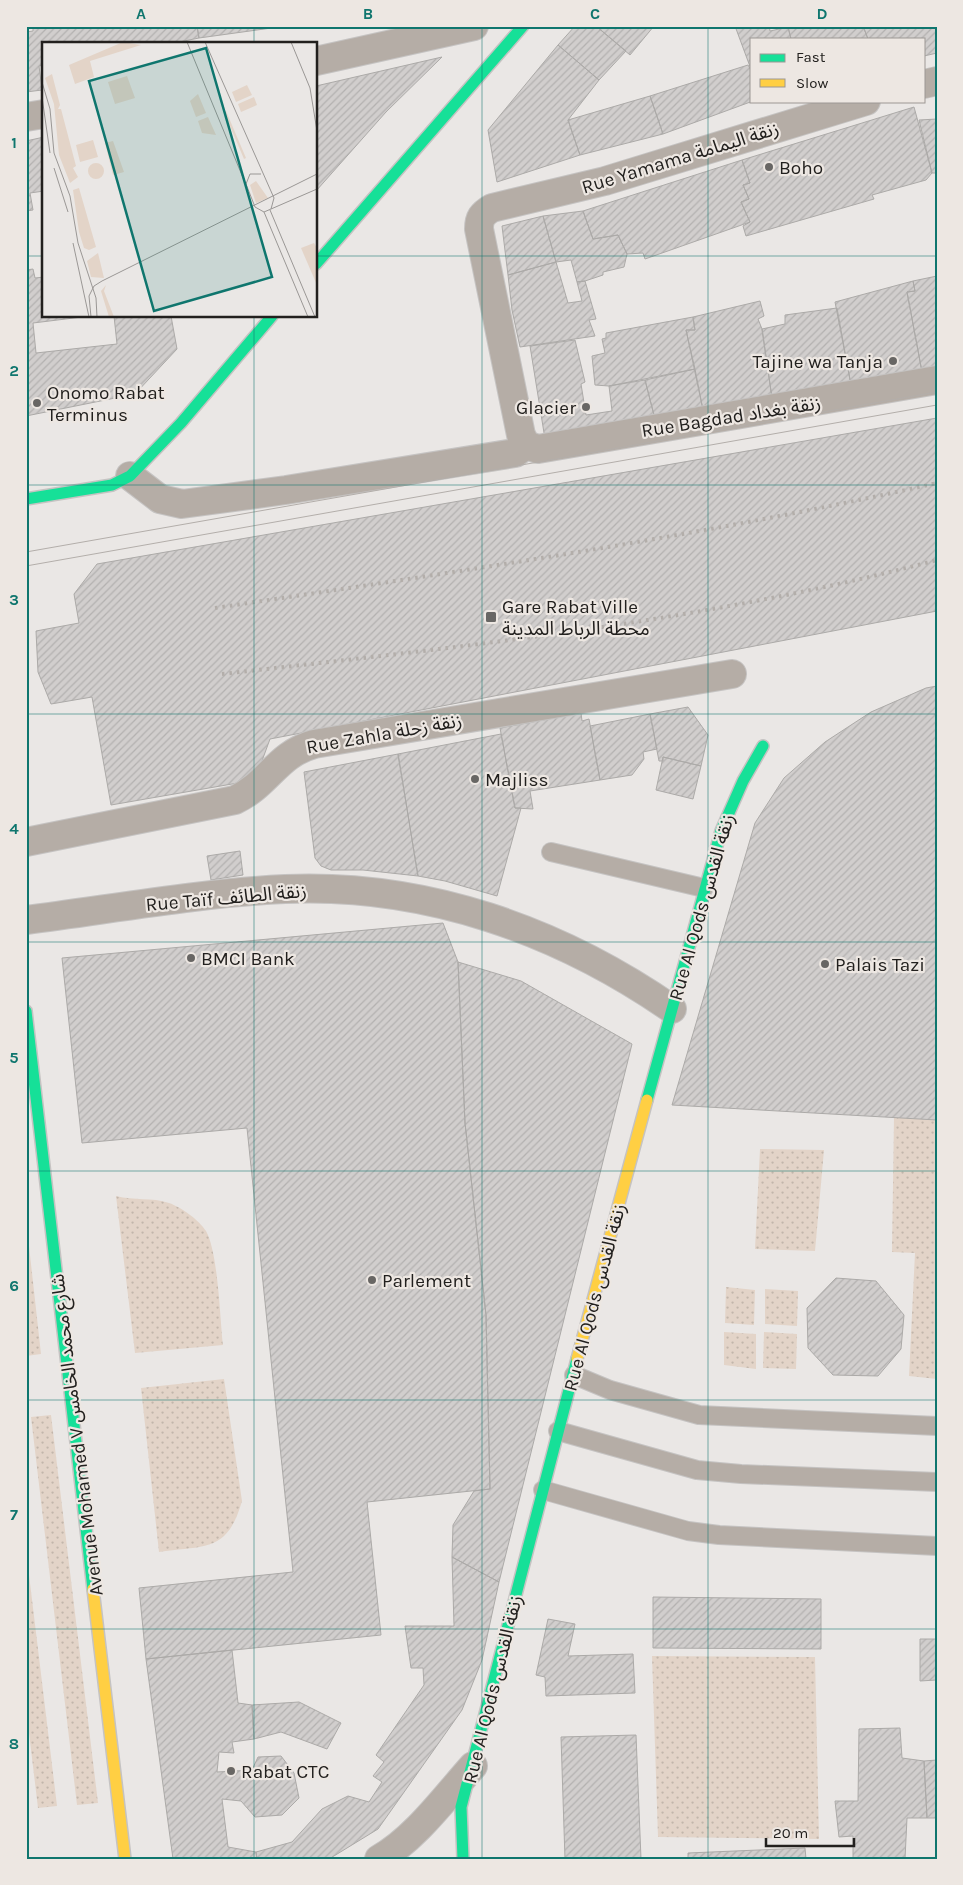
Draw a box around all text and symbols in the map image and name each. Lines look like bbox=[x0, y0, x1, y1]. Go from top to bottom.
text: A bbox=[136, 4, 146, 23]
text: B bbox=[363, 4, 373, 23]
text: C bbox=[590, 4, 600, 23]
text: D bbox=[817, 4, 828, 23]
legend bbox=[750, 38, 926, 102]
inset map bbox=[42, 42, 318, 318]
text: Fast bbox=[796, 48, 826, 66]
text: Slow bbox=[796, 74, 828, 92]
street label: Rue Yamama زنقة اليمامة bbox=[579, 117, 782, 198]
text: 1 bbox=[11, 133, 17, 152]
place label: Boho bbox=[779, 157, 823, 179]
marker: Boho bbox=[763, 161, 775, 173]
place label: Tajine wa Tanja bbox=[752, 351, 883, 373]
marker: Tajine wa Tanja bbox=[887, 355, 899, 367]
text: 2 bbox=[9, 361, 19, 380]
place label: Onomo Rabat Terminus bbox=[47, 382, 165, 426]
street label: Rue Bagdad زنقة بغداد bbox=[640, 392, 822, 442]
marker: Onomo Rabat Terminus bbox=[31, 397, 43, 409]
place label: Glacier bbox=[516, 397, 576, 419]
marker: Glacier bbox=[580, 401, 592, 413]
text: 3 bbox=[9, 590, 19, 609]
place label: Gare Rabat Ville محطة الرباط المدينة bbox=[502, 596, 650, 640]
marker: Gare Rabat Ville محطة الرباط المدينة bbox=[484, 610, 498, 624]
street label: Rue Zahla زنقة زحلة bbox=[305, 709, 464, 759]
place label: Majliss bbox=[485, 769, 548, 791]
marker: Majliss bbox=[469, 773, 481, 785]
street label: Rue Al Qods زنقة القدس bbox=[665, 811, 739, 1003]
text: 4 bbox=[9, 819, 19, 838]
street label: Rue Taïf زنقة الطائف bbox=[145, 880, 308, 916]
place label: BMCI Bank bbox=[201, 948, 295, 970]
marker: BMCI Bank bbox=[185, 952, 197, 964]
place label: Palais Tazi bbox=[835, 954, 925, 976]
marker: Palais Tazi bbox=[819, 958, 831, 970]
text: 5 bbox=[9, 1048, 19, 1067]
street label: Rue Al Qods زنقة القدس bbox=[559, 1201, 631, 1393]
place label: Parlement bbox=[382, 1270, 471, 1292]
street label: Avenue Mohamed V شارع محمد الخامس bbox=[46, 1272, 110, 1597]
marker: Parlement bbox=[366, 1274, 378, 1286]
text: 6 bbox=[9, 1276, 19, 1295]
text: 7 bbox=[10, 1505, 18, 1524]
street label: Rue Al Qods زنقة القدس bbox=[459, 1593, 527, 1786]
text: 8 bbox=[9, 1734, 19, 1753]
place label: Rabat CTC bbox=[241, 1761, 329, 1783]
marker: Rabat CTC bbox=[225, 1765, 237, 1777]
scale bar bbox=[766, 1815, 853, 1847]
text: 20 m bbox=[773, 1824, 808, 1842]

